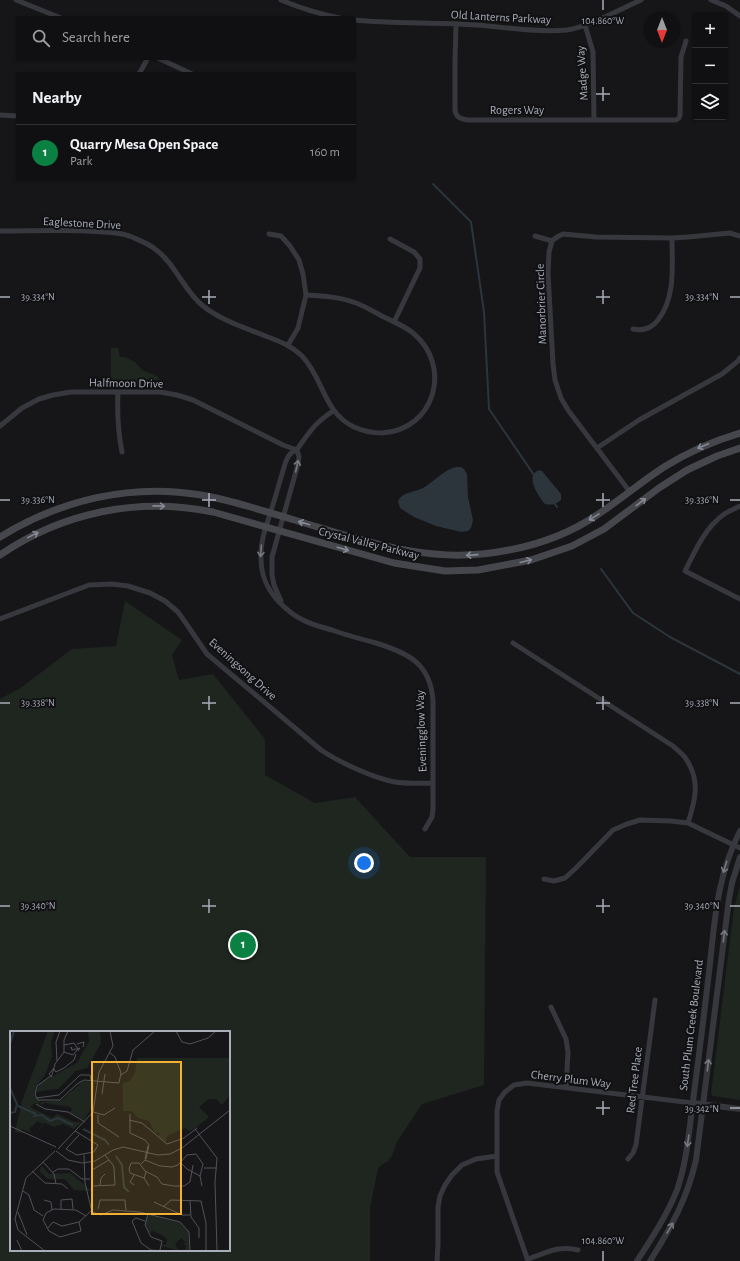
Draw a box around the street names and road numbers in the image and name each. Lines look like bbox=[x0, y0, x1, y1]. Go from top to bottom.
street label: Old Lanterns Parkway bbox=[451, 8, 551, 27]
street label: Madge Way bbox=[574, 45, 591, 101]
street label: Rogers Way bbox=[490, 104, 544, 117]
street label: Eaglestone Drive bbox=[43, 215, 121, 231]
street label: Manorbrier Circle bbox=[534, 263, 548, 345]
street label: Halfmoon Drive bbox=[89, 376, 163, 390]
street label: Crystal Valley Parkway bbox=[317, 525, 421, 562]
street label: Eveningsong Drive bbox=[207, 636, 279, 702]
street label: Eveningglow Way bbox=[414, 690, 429, 772]
street label: South Plum Creek Boulevard bbox=[677, 959, 705, 1091]
street label: Red Tree Place bbox=[624, 1046, 644, 1114]
street label: Cherry Plum Way bbox=[530, 1068, 612, 1091]

